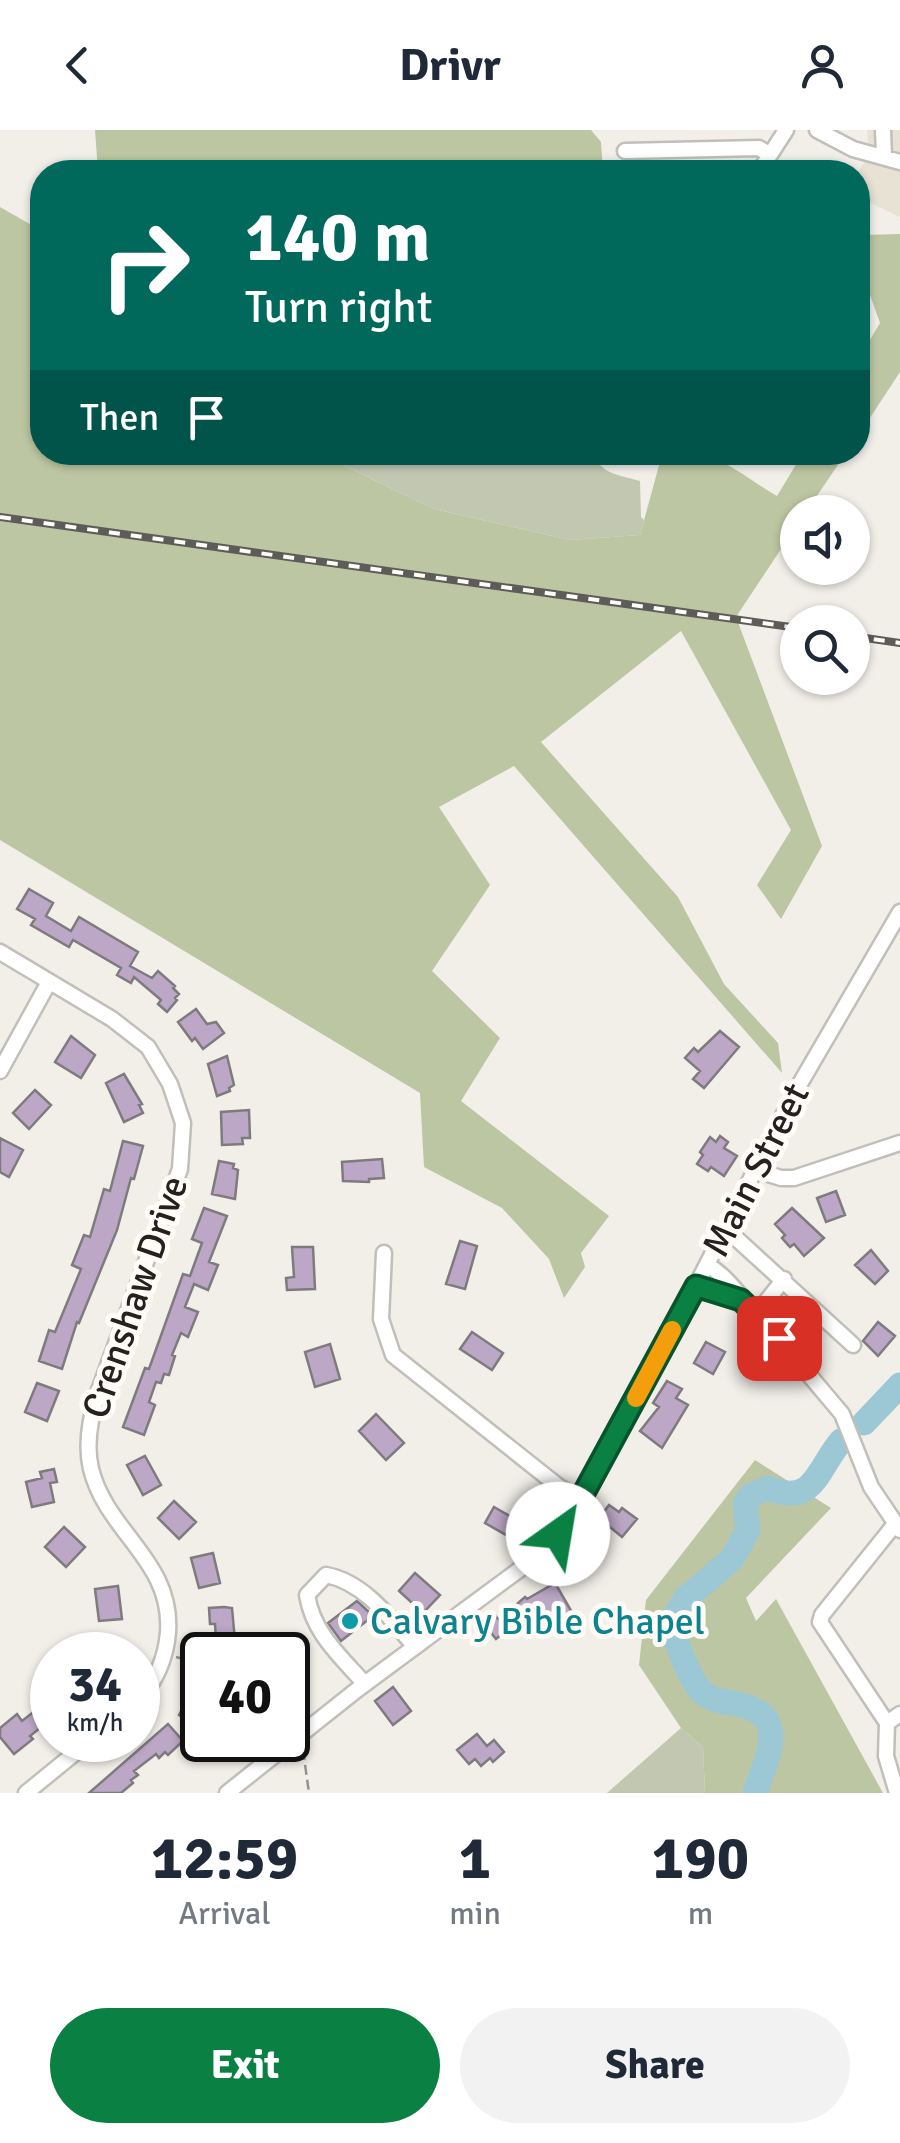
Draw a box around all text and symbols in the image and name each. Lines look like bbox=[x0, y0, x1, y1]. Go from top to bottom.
icon: back bbox=[50, 38, 105, 93]
text: Drivr bbox=[399, 38, 501, 93]
icon: person bbox=[795, 38, 850, 93]
text: 140 m bbox=[245, 194, 430, 280]
icon: right bbox=[80, 200, 210, 330]
text: Turn right bbox=[245, 280, 433, 335]
icon: arrive bbox=[179, 390, 234, 445]
text: Then bbox=[80, 394, 159, 441]
map controls bbox=[780, 495, 870, 695]
button: sound bbox=[780, 495, 870, 585]
button: search bbox=[780, 605, 870, 695]
street label: Main Street bbox=[692, 1075, 820, 1265]
street label: Crenshaw Drive bbox=[72, 1170, 198, 1424]
pin bbox=[737, 1296, 822, 1381]
icon: arrive bbox=[752, 1311, 807, 1366]
position arrow bbox=[506, 1482, 610, 1586]
place label: Calvary Bible Chapel bbox=[370, 1598, 705, 1645]
marker: Calvary Bible Chapel bbox=[339, 1610, 361, 1632]
speed limit sign: 40 bbox=[180, 1632, 310, 1762]
text: 34 bbox=[68, 1654, 122, 1716]
text: km/h bbox=[67, 1707, 123, 1738]
text: 12:59 bbox=[151, 1822, 298, 1896]
text: 1 bbox=[459, 1822, 491, 1896]
text: 190 bbox=[652, 1822, 749, 1896]
text: Arrival bbox=[179, 1894, 271, 1933]
text: min bbox=[449, 1894, 501, 1933]
text: m bbox=[688, 1894, 713, 1933]
button: Exit bbox=[50, 2008, 440, 2123]
button: Share bbox=[460, 2008, 850, 2123]

